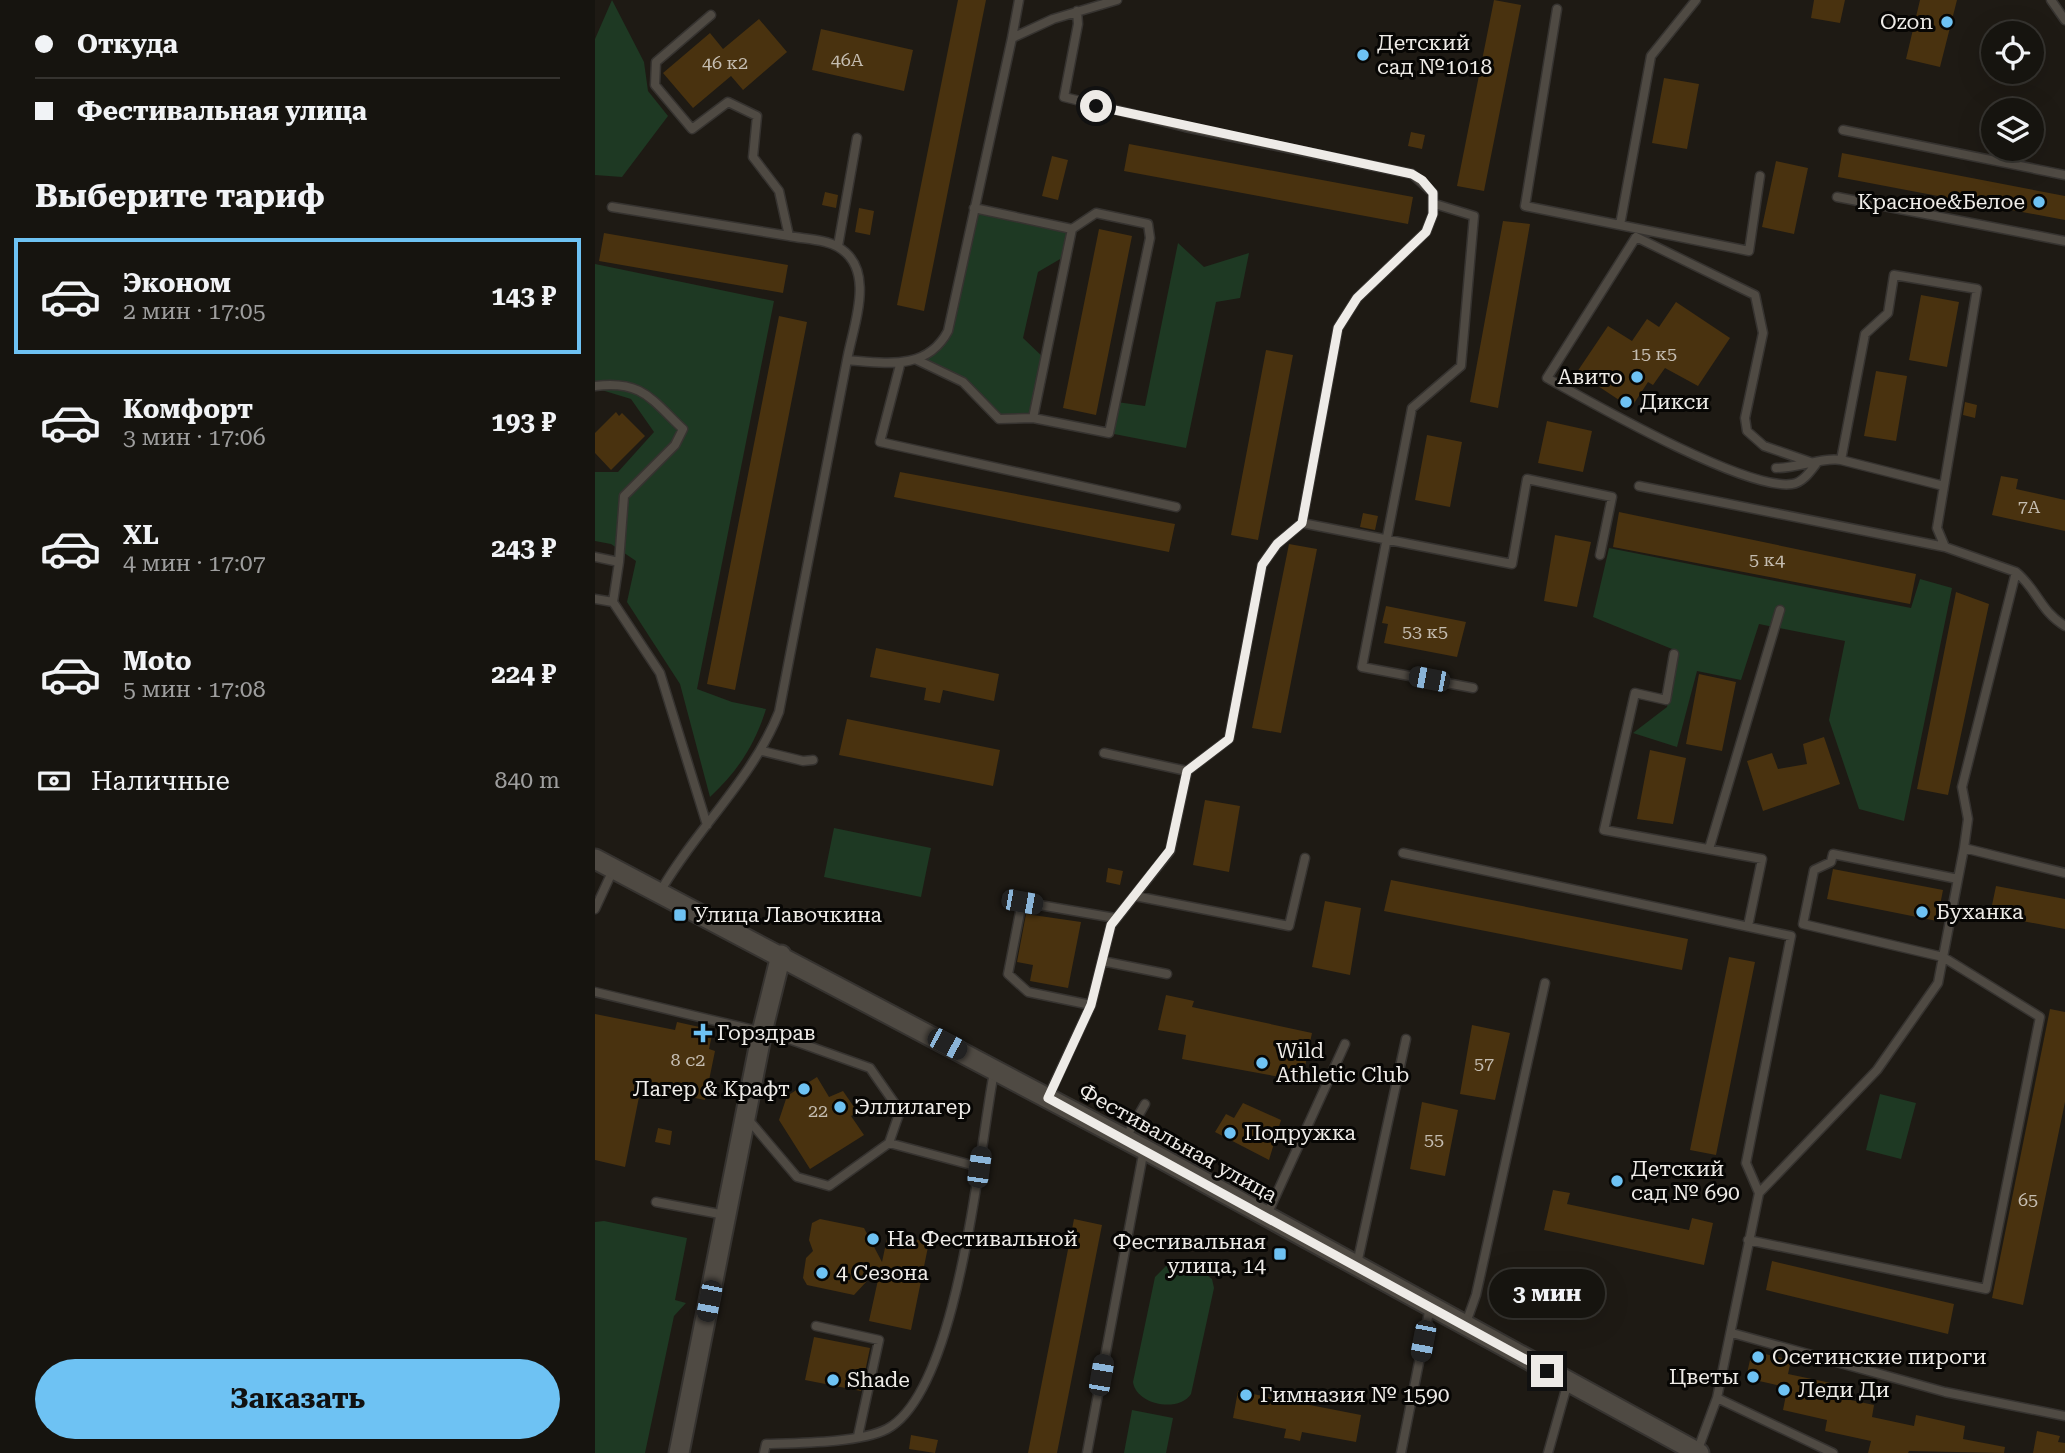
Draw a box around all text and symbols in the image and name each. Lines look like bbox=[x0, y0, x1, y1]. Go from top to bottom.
place label: Ozon bbox=[1880, 10, 1933, 34]
marker: Ozon bbox=[1939, 14, 1955, 30]
map controls bbox=[1981, 21, 2044, 161]
button: locate bbox=[1981, 21, 2044, 84]
text: Откуда bbox=[77, 29, 178, 59]
place label: Детский сад №1018 bbox=[1377, 31, 1492, 79]
marker: Детский сад №1018 bbox=[1355, 47, 1371, 63]
house number: 46А bbox=[831, 49, 864, 70]
house number: 46 к2 bbox=[702, 52, 748, 73]
route start bbox=[1080, 90, 1112, 122]
text: Фестивальная улица bbox=[77, 96, 367, 126]
button: layers bbox=[1981, 98, 2044, 161]
text: Выберите тариф bbox=[35, 177, 325, 215]
place label: Красное&Белое bbox=[1857, 190, 2025, 214]
marker: Красное&Белое bbox=[2031, 194, 2047, 210]
icon: car bbox=[39, 265, 102, 328]
text: Эконом bbox=[123, 268, 231, 298]
text: 143 ₽ bbox=[491, 281, 556, 311]
text: 2 мин · 17:05 bbox=[123, 298, 266, 325]
house number: 15 к5 bbox=[1631, 343, 1677, 364]
place label: Авито bbox=[1558, 365, 1623, 389]
marker: Авито bbox=[1629, 369, 1645, 385]
place label: Дикси bbox=[1640, 390, 1709, 414]
icon: car bbox=[39, 391, 102, 454]
text: Комфорт bbox=[123, 394, 253, 424]
marker: Дикси bbox=[1618, 394, 1634, 410]
text: 193 ₽ bbox=[491, 407, 556, 437]
text: 3 мин · 17:06 bbox=[123, 424, 266, 451]
house number: 7А bbox=[2018, 496, 2041, 517]
icon: car bbox=[39, 517, 102, 580]
text: XL bbox=[123, 520, 159, 550]
text: 243 ₽ bbox=[491, 533, 556, 563]
house number: 5 к4 bbox=[1749, 549, 1785, 570]
text: 4 мин · 17:07 bbox=[123, 550, 266, 577]
house number: 53 к5 bbox=[1402, 621, 1448, 642]
icon: car bbox=[39, 643, 102, 706]
text: Moto bbox=[123, 646, 192, 676]
text: 224 ₽ bbox=[491, 659, 556, 689]
car bbox=[1407, 665, 1452, 693]
text: 5 мин · 17:08 bbox=[123, 676, 266, 703]
icon: cash bbox=[35, 762, 73, 800]
text: Наличные bbox=[91, 766, 230, 796]
text: 840 m bbox=[495, 767, 560, 794]
car bbox=[1000, 888, 1045, 916]
place label: Буханка bbox=[1936, 900, 2024, 924]
place label: Улица Лавочкина bbox=[694, 903, 883, 927]
marker: Буханка bbox=[1914, 904, 1930, 920]
marker: Улица Лавочкина bbox=[672, 907, 688, 923]
place label: Горздрав bbox=[717, 1021, 816, 1045]
marker: Горздрав bbox=[695, 1025, 711, 1041]
car bbox=[924, 1025, 971, 1063]
place label: Wild Athletic Club bbox=[1276, 1039, 1409, 1087]
house number: 8 с2 bbox=[671, 1049, 705, 1070]
house number: 57 bbox=[1474, 1053, 1494, 1074]
marker: Wild Athletic Club bbox=[1254, 1055, 1270, 1071]
place label: Лагер & Крафт bbox=[633, 1077, 790, 1101]
street label: Фестивальная улица bbox=[1075, 1079, 1282, 1208]
marker: Лагер & Крафт bbox=[796, 1081, 812, 1097]
place label: Эллилагер bbox=[854, 1095, 971, 1119]
marker: Эллилагер bbox=[832, 1099, 848, 1115]
house number: 22 bbox=[808, 1100, 828, 1121]
place label: Подружка bbox=[1244, 1121, 1356, 1145]
marker: Подружка bbox=[1222, 1125, 1238, 1141]
house number: 55 bbox=[1424, 1129, 1444, 1150]
car bbox=[966, 1145, 993, 1189]
place label: Детский сад № 690 bbox=[1631, 1157, 1740, 1205]
marker: Детский сад № 690 bbox=[1609, 1173, 1625, 1189]
house number: 65 bbox=[2018, 1189, 2038, 1210]
place label: На Фестивальной bbox=[887, 1227, 1078, 1251]
place label: Фестивальная улица, 14 bbox=[1113, 1230, 1266, 1278]
marker: На Фестивальной bbox=[865, 1231, 881, 1247]
marker: Фестивальная улица, 14 bbox=[1272, 1246, 1288, 1262]
place label: 4 Сезона bbox=[836, 1261, 929, 1285]
marker: 4 Сезона bbox=[814, 1265, 830, 1281]
callout: 3 мин bbox=[1489, 1270, 1605, 1318]
car bbox=[695, 1278, 724, 1324]
text: 3 мин bbox=[1513, 1280, 1581, 1307]
car bbox=[1409, 1318, 1438, 1364]
place label: Осетинские пироги bbox=[1772, 1345, 1987, 1369]
marker: Осетинские пироги bbox=[1750, 1349, 1766, 1365]
car bbox=[1088, 1352, 1115, 1398]
route end bbox=[1531, 1355, 1563, 1387]
button: Заказать bbox=[35, 1359, 560, 1439]
place label: Цветы bbox=[1669, 1365, 1739, 1389]
place label: Shade bbox=[847, 1368, 910, 1392]
marker: Цветы bbox=[1745, 1369, 1761, 1385]
marker: Shade bbox=[825, 1372, 841, 1388]
place label: Леди Ди bbox=[1798, 1378, 1889, 1402]
marker: Леди Ди bbox=[1776, 1382, 1792, 1398]
place label: Гимназия № 1590 bbox=[1260, 1383, 1450, 1407]
marker: Гимназия № 1590 bbox=[1238, 1387, 1254, 1403]

